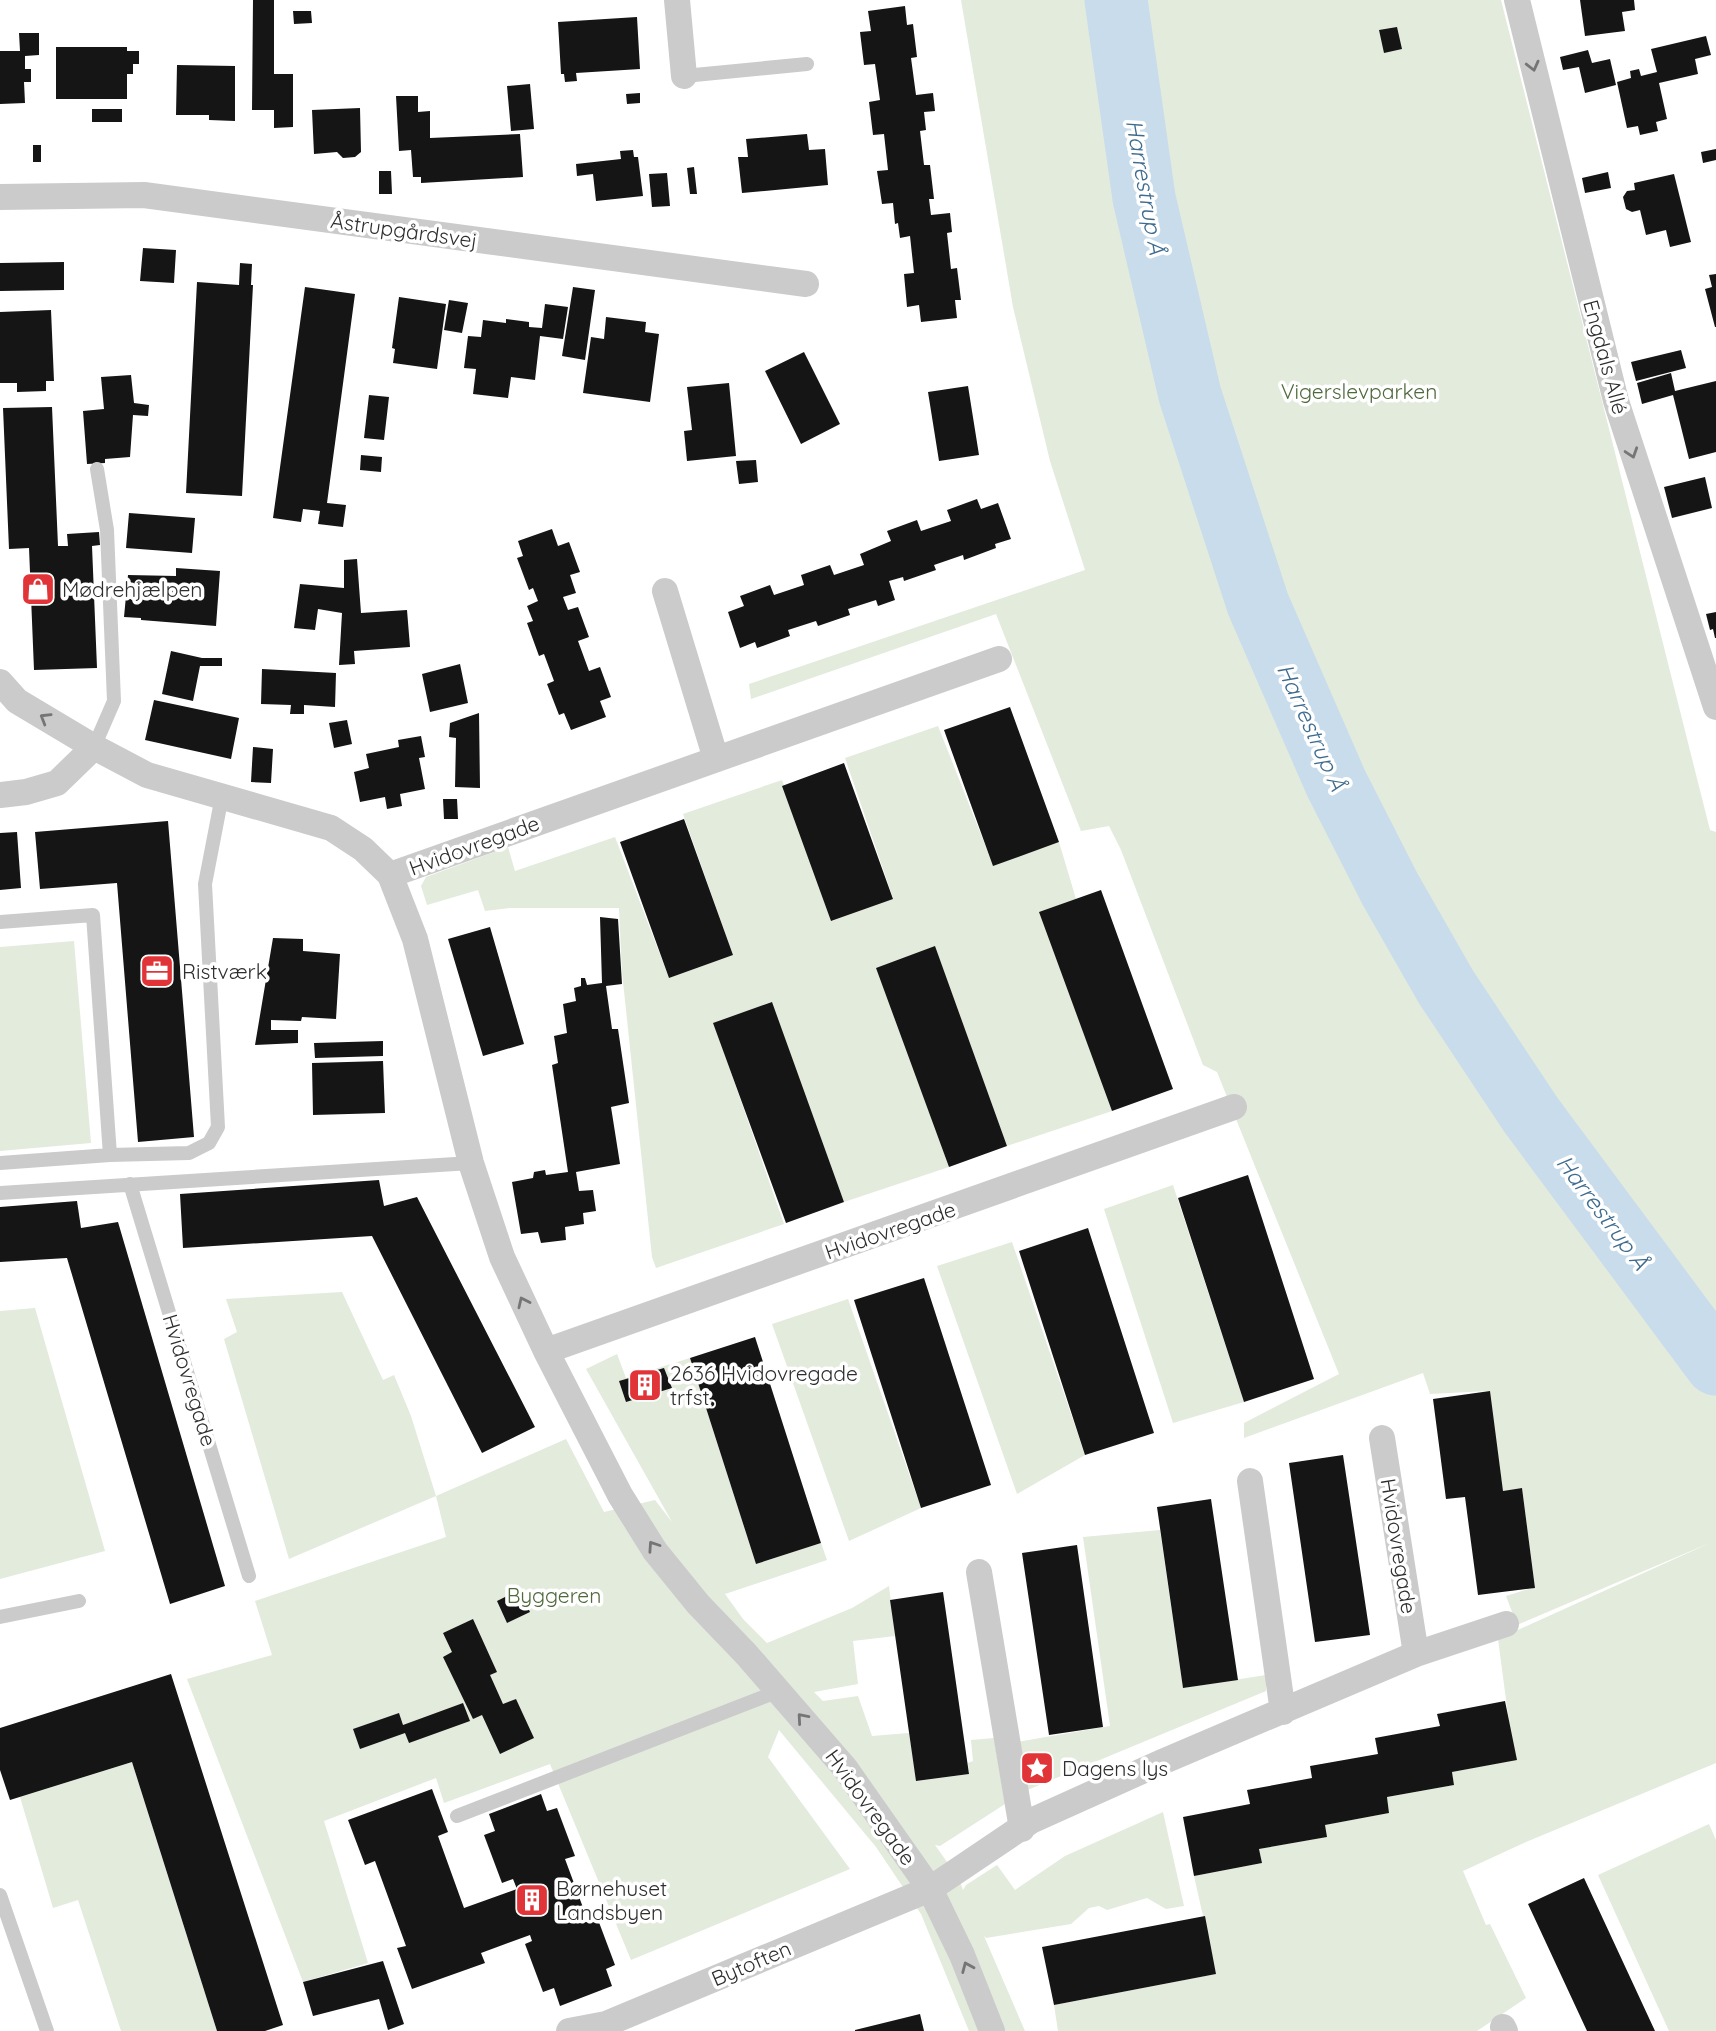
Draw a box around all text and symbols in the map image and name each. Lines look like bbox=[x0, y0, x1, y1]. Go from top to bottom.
one-way arrow bbox=[1525, 60, 1539, 72]
water label: Harrestrup Å bbox=[1120, 117, 1172, 257]
street label: Åstrupgårdsvej bbox=[329, 207, 479, 253]
street label: Engdals Allé bbox=[1578, 297, 1634, 417]
park label: Vigerslevparken bbox=[1281, 378, 1437, 404]
one-way arrow bbox=[1624, 446, 1638, 458]
shop icon: Mødrehjælpen bbox=[19, 570, 57, 608]
place label: Mødrehjælpen bbox=[62, 576, 202, 602]
water label: Harrestrup Å bbox=[1271, 659, 1353, 795]
one-way arrow bbox=[40, 713, 53, 726]
street label: Hvidovregade bbox=[405, 809, 543, 881]
office icon: Ristværk bbox=[138, 952, 176, 990]
place label: Ristværk bbox=[182, 958, 267, 984]
water label: Harrestrup Å bbox=[1550, 1149, 1656, 1275]
street label: Hvidovregade bbox=[821, 1195, 959, 1265]
one-way arrow bbox=[518, 1297, 532, 1309]
street label: Hvidovregade bbox=[158, 1311, 222, 1449]
place label: 2636 Hvidovregade trfst. bbox=[670, 1360, 858, 1410]
building icon: 2636 Hvidovregade trfst. bbox=[626, 1366, 664, 1404]
street label: Hvidovregade bbox=[1375, 1476, 1423, 1616]
one-way arrow bbox=[648, 1541, 661, 1554]
park label: Byggeren bbox=[507, 1582, 601, 1608]
one-way arrow bbox=[798, 1713, 810, 1726]
street label: Hvidovregade bbox=[820, 1744, 922, 1870]
place icon: Dagens lys bbox=[1018, 1749, 1056, 1787]
place label: Dagens lys bbox=[1062, 1755, 1168, 1781]
place label: Børnehuset Landsbyen bbox=[556, 1875, 667, 1925]
building icon: Børnehuset Landsbyen bbox=[513, 1881, 551, 1919]
street label: Bytoften bbox=[707, 1935, 795, 1991]
one-way arrow bbox=[961, 1962, 975, 1975]

